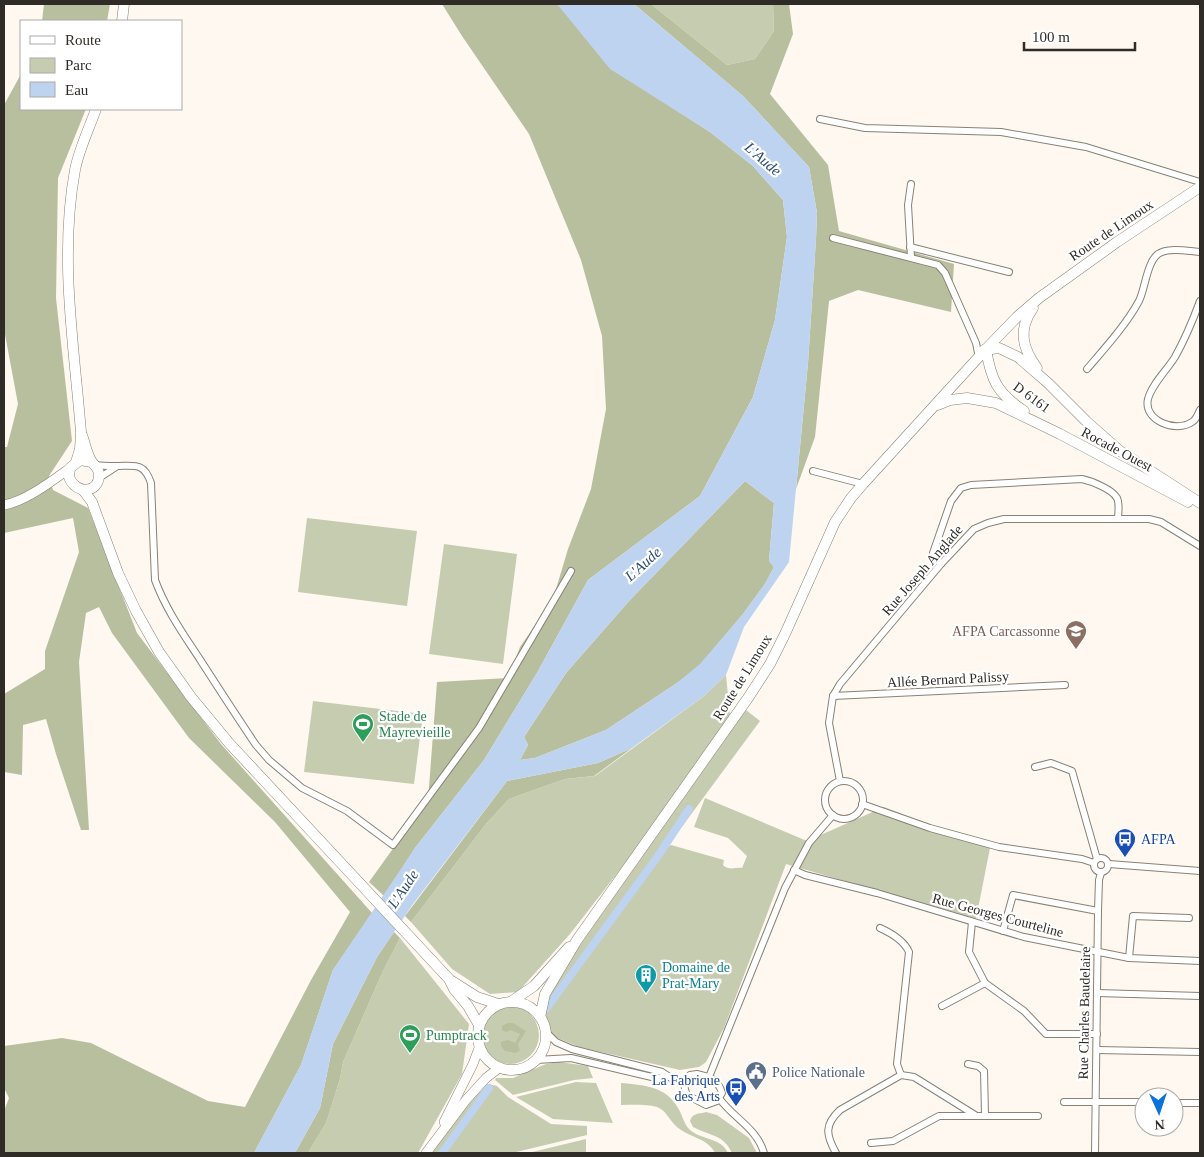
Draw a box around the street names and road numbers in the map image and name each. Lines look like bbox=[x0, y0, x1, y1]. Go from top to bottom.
street label: Route de Limoux bbox=[1066, 197, 1156, 264]
street label: D 6161 bbox=[1010, 379, 1053, 416]
street label: Rocade Ouest bbox=[1079, 424, 1155, 474]
street label: Rue Joseph Anglade bbox=[879, 522, 966, 618]
street label: Route de Limoux bbox=[710, 632, 775, 723]
street label: Allée Bernard Palissy bbox=[887, 669, 1009, 690]
street label: Rue Georges Courteline bbox=[931, 891, 1065, 940]
street label: Rue Charles Baudelaire bbox=[1076, 946, 1093, 1080]

